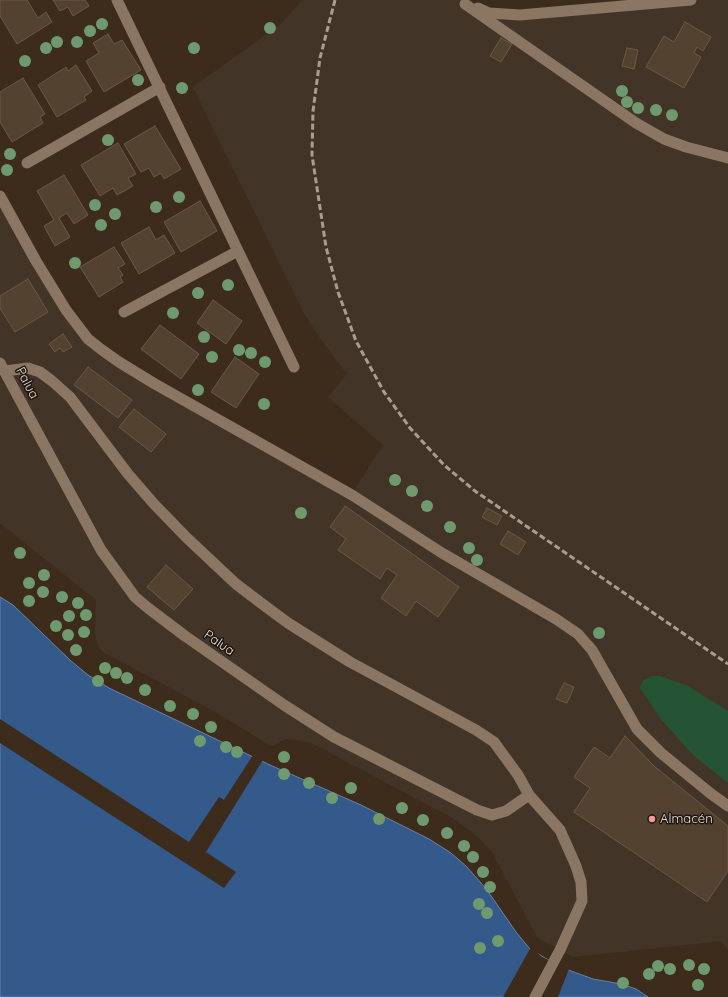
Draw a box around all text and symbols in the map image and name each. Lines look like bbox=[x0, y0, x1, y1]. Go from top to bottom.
street label: Palua bbox=[12, 364, 42, 402]
street label: Palua bbox=[201, 627, 237, 659]
place label: Almacén bbox=[660, 811, 713, 827]
marker: Almacén bbox=[647, 814, 657, 824]

